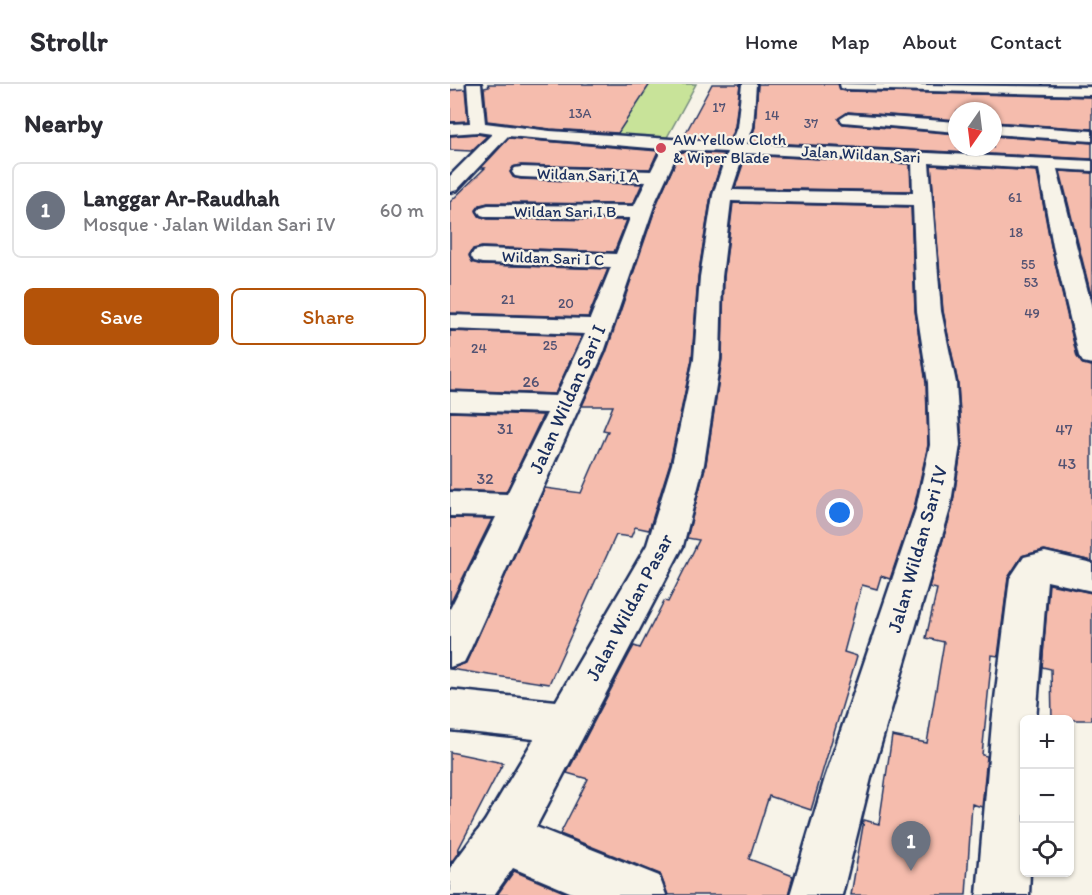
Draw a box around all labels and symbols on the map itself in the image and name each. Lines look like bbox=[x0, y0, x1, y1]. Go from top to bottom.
house number: 17 bbox=[712, 99, 726, 116]
north arrow bbox=[948, 102, 1002, 156]
house number: 13A bbox=[568, 105, 592, 122]
house number: 14 bbox=[765, 107, 780, 124]
house number: 37 bbox=[804, 115, 818, 132]
place label: AW Yellow Cloth & Wiper Blade bbox=[673, 130, 787, 167]
marker: AW Yellow Cloth & Wiper Blade bbox=[654, 141, 668, 155]
street label: Jalan Wildan Sari bbox=[801, 141, 921, 167]
street label: Wildan Sari I A bbox=[536, 164, 640, 186]
house number: 61 bbox=[1008, 189, 1022, 206]
street label: Wildan Sari I B bbox=[514, 202, 616, 221]
house number: 18 bbox=[1009, 224, 1023, 241]
street label: Wildan Sari I C bbox=[501, 247, 605, 269]
house number: 55 bbox=[1021, 256, 1035, 273]
house number: 53 bbox=[1024, 274, 1039, 291]
house number: 21 bbox=[501, 291, 515, 308]
house number: 20 bbox=[558, 295, 574, 312]
house number: 49 bbox=[1024, 305, 1040, 322]
street label: Jalan Wildan Sari I bbox=[523, 321, 611, 477]
house number: 25 bbox=[543, 337, 557, 354]
house number: 24 bbox=[471, 340, 487, 357]
house number: 26 bbox=[523, 372, 539, 391]
house number: 31 bbox=[497, 419, 514, 438]
house number: 47 bbox=[1055, 420, 1073, 439]
house number: 43 bbox=[1058, 454, 1076, 473]
street label: Jalan Wildan Sari IV bbox=[882, 462, 952, 635]
house number: 32 bbox=[476, 469, 494, 488]
your location bbox=[825, 498, 854, 527]
street label: Jalan Wildan Pasar bbox=[580, 529, 678, 685]
pin: 1 bbox=[892, 822, 930, 871]

